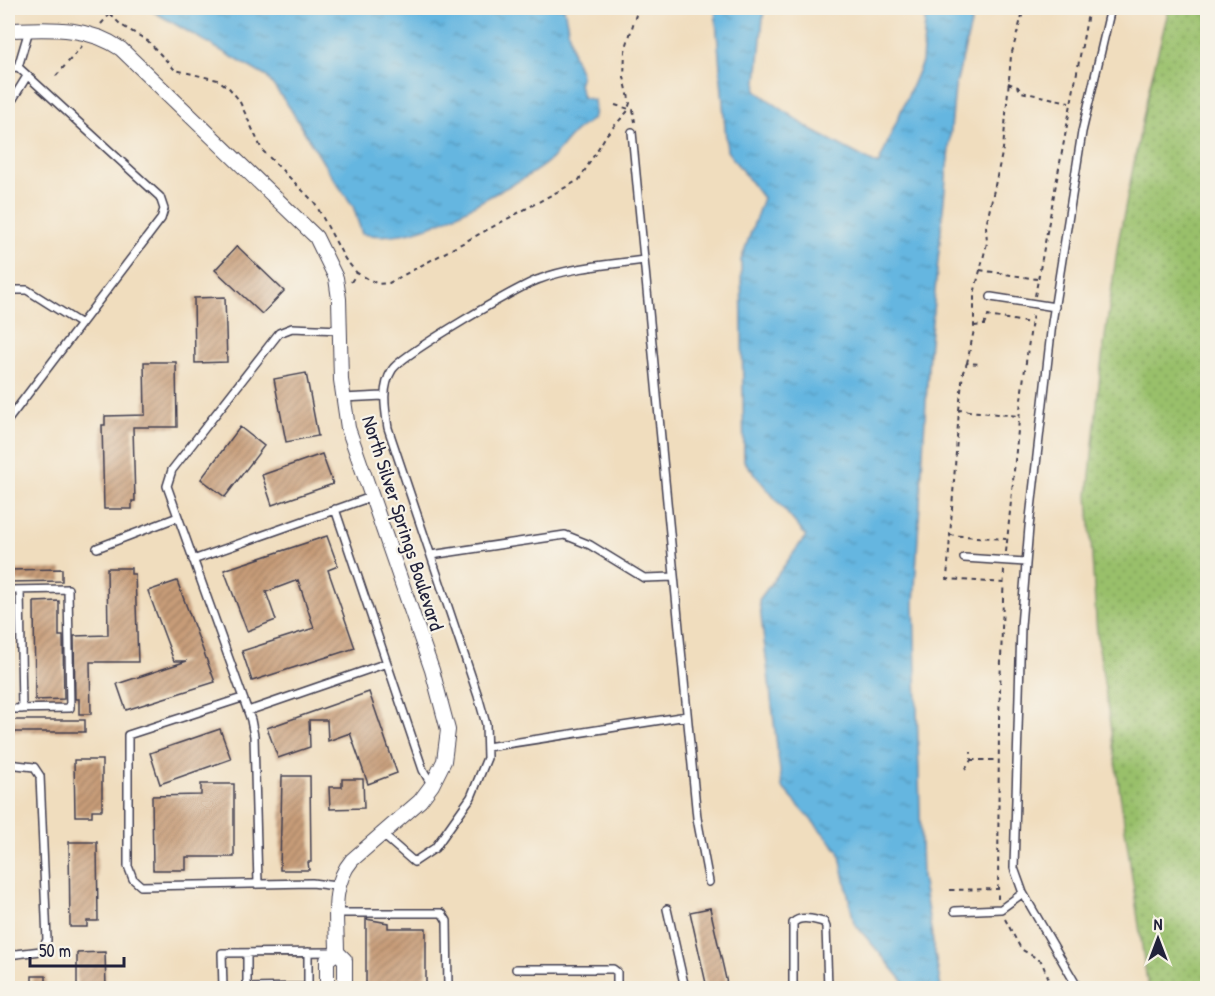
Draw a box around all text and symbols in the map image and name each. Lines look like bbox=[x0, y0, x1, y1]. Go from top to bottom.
street label: North Silver Springs Boulevard bbox=[356, 412, 451, 634]
north arrow bbox=[1128, 909, 1188, 969]
text: N bbox=[1154, 913, 1163, 935]
scale bar bbox=[30, 930, 124, 968]
text: 50 m bbox=[39, 938, 71, 963]

